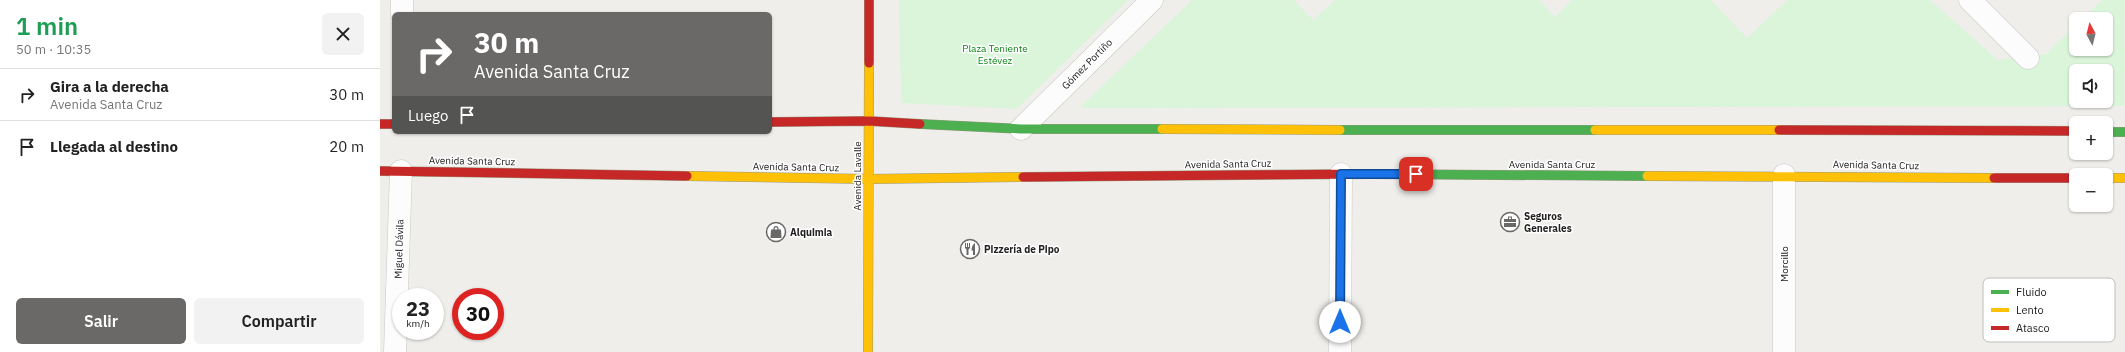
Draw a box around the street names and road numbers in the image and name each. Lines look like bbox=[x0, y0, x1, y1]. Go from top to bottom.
street label: Gómez Portiño bbox=[1059, 36, 1115, 92]
street label: Avenida Lavalle bbox=[851, 141, 864, 211]
street label: Avenida Santa Cruz bbox=[429, 154, 516, 168]
street label: Avenida Santa Cruz bbox=[1185, 157, 1272, 171]
street label: Avenida Santa Cruz bbox=[1509, 158, 1596, 171]
street label: Avenida Santa Cruz bbox=[1833, 158, 1920, 172]
street label: Avenida Santa Cruz bbox=[753, 160, 840, 174]
street label: Miguel Dávila bbox=[391, 218, 407, 279]
street label: Morcillo bbox=[1778, 246, 1791, 282]

